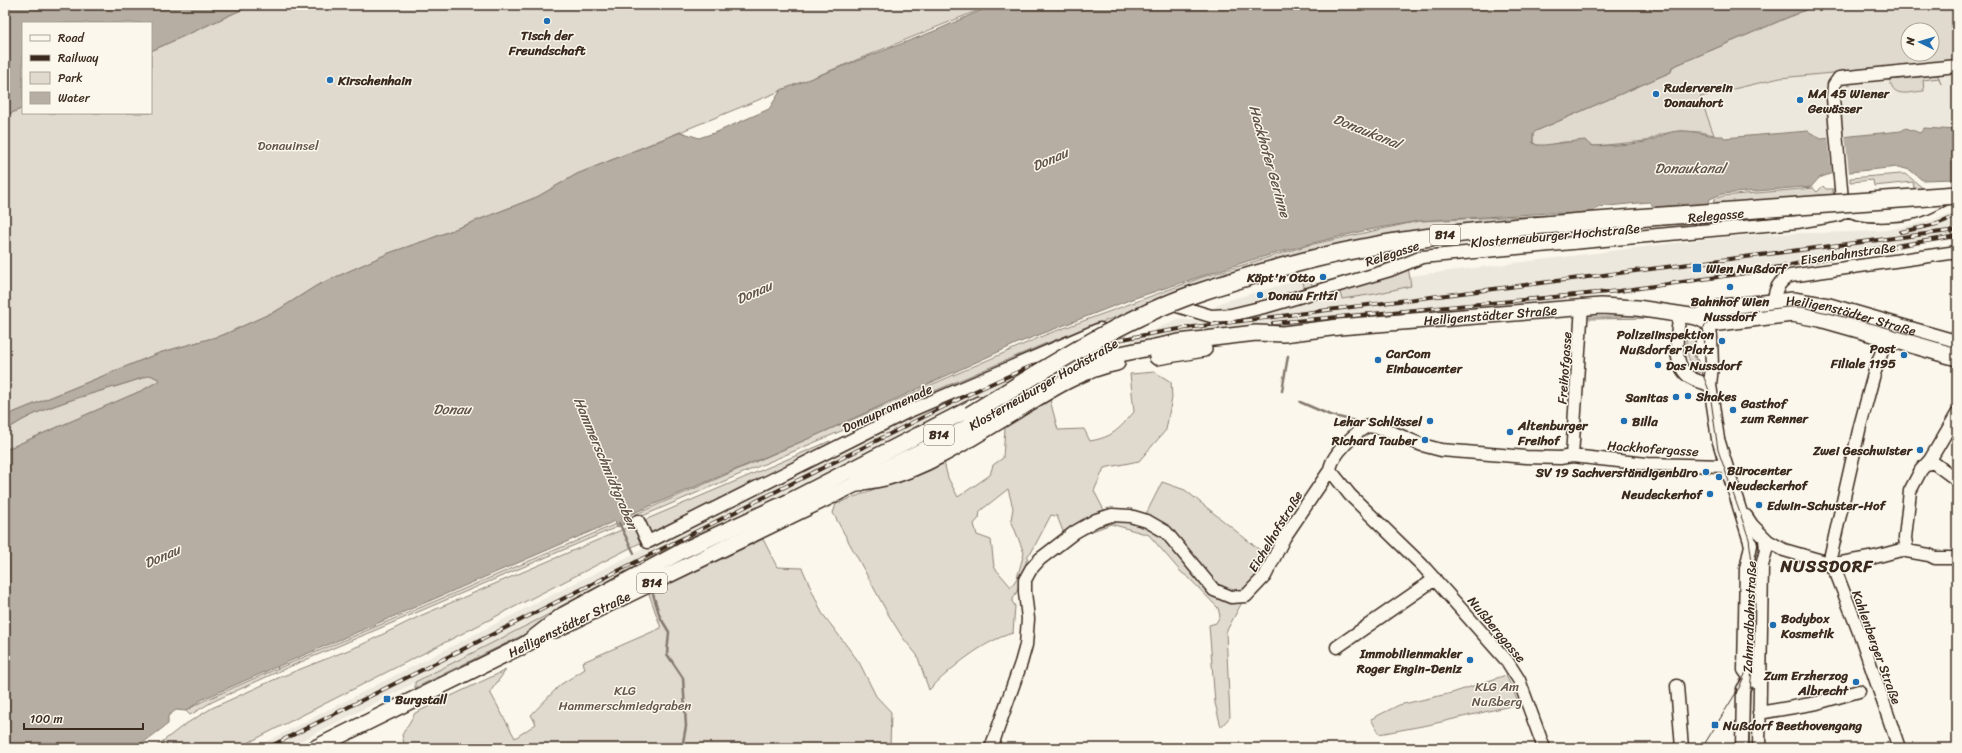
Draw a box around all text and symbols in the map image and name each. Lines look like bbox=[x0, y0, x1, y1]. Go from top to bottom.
marker: Tisch der Freundschaft bbox=[542, 16, 552, 26]
legend bbox=[22, 22, 152, 114]
north arrow bbox=[1900, 22, 1940, 62]
place label: Tisch der Freundschaft bbox=[508, 24, 586, 62]
text: Road bbox=[58, 27, 85, 49]
text: N bbox=[1901, 36, 1920, 47]
text: Railway bbox=[58, 47, 99, 69]
text: Park bbox=[58, 67, 83, 89]
place label: Kirschenhain bbox=[337, 69, 413, 92]
marker: Kirschenhain bbox=[325, 75, 335, 85]
place label: Ruderverein Donauhort bbox=[1663, 76, 1734, 114]
place label: MA 45 Wiener Gewässer bbox=[1807, 82, 1891, 120]
text: Water bbox=[58, 87, 91, 109]
marker: Ruderverein Donauhort bbox=[1651, 89, 1661, 99]
marker: MA 45 Wiener Gewässer bbox=[1795, 95, 1805, 105]
water label: Hackhofer Gerinne bbox=[1242, 102, 1298, 221]
water label: Donaukanal bbox=[1329, 107, 1407, 157]
park label: Donauinsel bbox=[257, 134, 319, 157]
water label: Donau bbox=[1028, 140, 1074, 179]
water label: Donaukanal bbox=[1655, 156, 1728, 181]
street label: Relegasse bbox=[1687, 202, 1745, 229]
street label: Klosterneuburger Hochstraße bbox=[1470, 217, 1641, 254]
road number: B14 bbox=[1430, 225, 1460, 245]
street label: Relegasse bbox=[1362, 234, 1423, 273]
street label: Eisenbahnstraße bbox=[1799, 235, 1898, 272]
place label: Wien Nußdorf bbox=[1706, 257, 1789, 280]
marker: Wien Nußdorf bbox=[1691, 262, 1703, 274]
place label: Käpt'n Otto bbox=[1246, 266, 1315, 289]
marker: Käpt'n Otto bbox=[1318, 272, 1328, 282]
water label: Donau bbox=[732, 273, 778, 312]
marker: Bahnhof Wien Nussdorf bbox=[1725, 282, 1735, 292]
place label: Donau Fritzi bbox=[1268, 284, 1339, 307]
street label: Heiligenstädter Straße bbox=[1785, 289, 1919, 343]
marker: Donau Fritzi bbox=[1255, 290, 1265, 300]
place label: Bahnhof Wien Nussdorf bbox=[1691, 290, 1770, 328]
street label: Heiligenstädter Straße bbox=[1423, 299, 1558, 332]
place label: Polizeiinspektion Nußdorfer Platz bbox=[1617, 323, 1715, 361]
street label: Freihofgasse bbox=[1550, 331, 1579, 405]
street label: Klosterneuburger Hochstraße bbox=[964, 332, 1122, 437]
marker: Polizeiinspektion Nußdorfer Platz bbox=[1717, 336, 1727, 346]
place label: Post Filiale 1195 bbox=[1830, 337, 1896, 375]
place label: CarCom Einbaucenter bbox=[1385, 342, 1464, 380]
marker: Post Filiale 1195 bbox=[1899, 350, 1909, 360]
place label: Das Nussdorf bbox=[1666, 354, 1743, 377]
marker: CarCom Einbaucenter bbox=[1373, 355, 1383, 365]
marker: Das Nussdorf bbox=[1653, 360, 1663, 370]
street label: Donaupromenade bbox=[838, 377, 936, 439]
place label: Shakes bbox=[1695, 385, 1737, 408]
place label: Sanitas bbox=[1624, 386, 1669, 409]
marker: Shakes bbox=[1683, 391, 1693, 401]
marker: Sanitas bbox=[1671, 392, 1681, 402]
place label: Gasthof zum Renner bbox=[1740, 392, 1809, 430]
water label: Hammerschmidtgraben bbox=[566, 393, 645, 535]
water label: Donau bbox=[433, 397, 472, 422]
marker: Gasthof zum Renner bbox=[1728, 405, 1738, 415]
place label: Lehar Schlössel bbox=[1334, 410, 1423, 433]
place label: Billa bbox=[1632, 410, 1658, 433]
place label: Altenburger Freihof bbox=[1517, 414, 1589, 452]
marker: Lehar Schlössel bbox=[1425, 416, 1435, 426]
marker: Billa bbox=[1619, 416, 1629, 426]
road number: B14 bbox=[924, 425, 954, 445]
marker: Altenburger Freihof bbox=[1505, 427, 1515, 437]
place label: Richard Tauber bbox=[1331, 429, 1419, 452]
street label: Hackhofergasse bbox=[1606, 434, 1700, 463]
marker: Richard Tauber bbox=[1420, 435, 1430, 445]
place label: Zwei Geschwister bbox=[1812, 439, 1914, 462]
marker: Zwei Geschwister bbox=[1915, 445, 1925, 455]
place label: Bürocenter Neudeckerhof bbox=[1726, 459, 1809, 497]
place label: SV 19 Sachverständigenbüro bbox=[1535, 461, 1699, 484]
marker: SV 19 Sachverständigenbüro bbox=[1701, 467, 1711, 477]
marker: Bürocenter Neudeckerhof bbox=[1714, 472, 1724, 482]
place label: Neudeckerhof bbox=[1621, 483, 1703, 506]
street label: Eichelhofstraße bbox=[1242, 486, 1309, 577]
marker: Neudeckerhof bbox=[1705, 489, 1715, 499]
place label: Edwin-Schuster-Hof bbox=[1767, 494, 1887, 517]
marker: Edwin-Schuster-Hof bbox=[1754, 500, 1764, 510]
water label: Donau bbox=[140, 537, 186, 576]
district label: NUSSDORF bbox=[1779, 551, 1874, 581]
street label: Zahnradbahnstraße bbox=[1736, 560, 1763, 673]
road number: B14 bbox=[637, 573, 667, 593]
street label: Heiligenstädter Straße bbox=[504, 585, 634, 664]
street label: Kahlenberger Straße bbox=[1845, 587, 1908, 708]
street label: Nußberggasse bbox=[1462, 591, 1532, 668]
place label: Bodybox Kosmetik bbox=[1780, 607, 1835, 645]
marker: Bodybox Kosmetik bbox=[1768, 620, 1778, 630]
place label: Immobilienmakler Roger Engin-Deniz bbox=[1356, 642, 1464, 680]
marker: Immobilienmakler Roger Engin-Deniz bbox=[1465, 655, 1475, 665]
place label: Zum Erzherzog Albrecht bbox=[1763, 664, 1849, 702]
park label: KLG Am Nußberg bbox=[1472, 675, 1523, 713]
marker: Zum Erzherzog Albrecht bbox=[1851, 677, 1861, 687]
park label: KLG Hammerschmiedgraben bbox=[559, 679, 691, 717]
place label: Burgstall bbox=[395, 688, 448, 711]
marker: Burgstall bbox=[382, 694, 392, 704]
scale bar bbox=[24, 705, 143, 731]
text: 100 m bbox=[30, 708, 63, 730]
place label: Nußdorf Beethovengang bbox=[1722, 714, 1862, 737]
marker: Nußdorf Beethovengang bbox=[1710, 720, 1720, 730]

